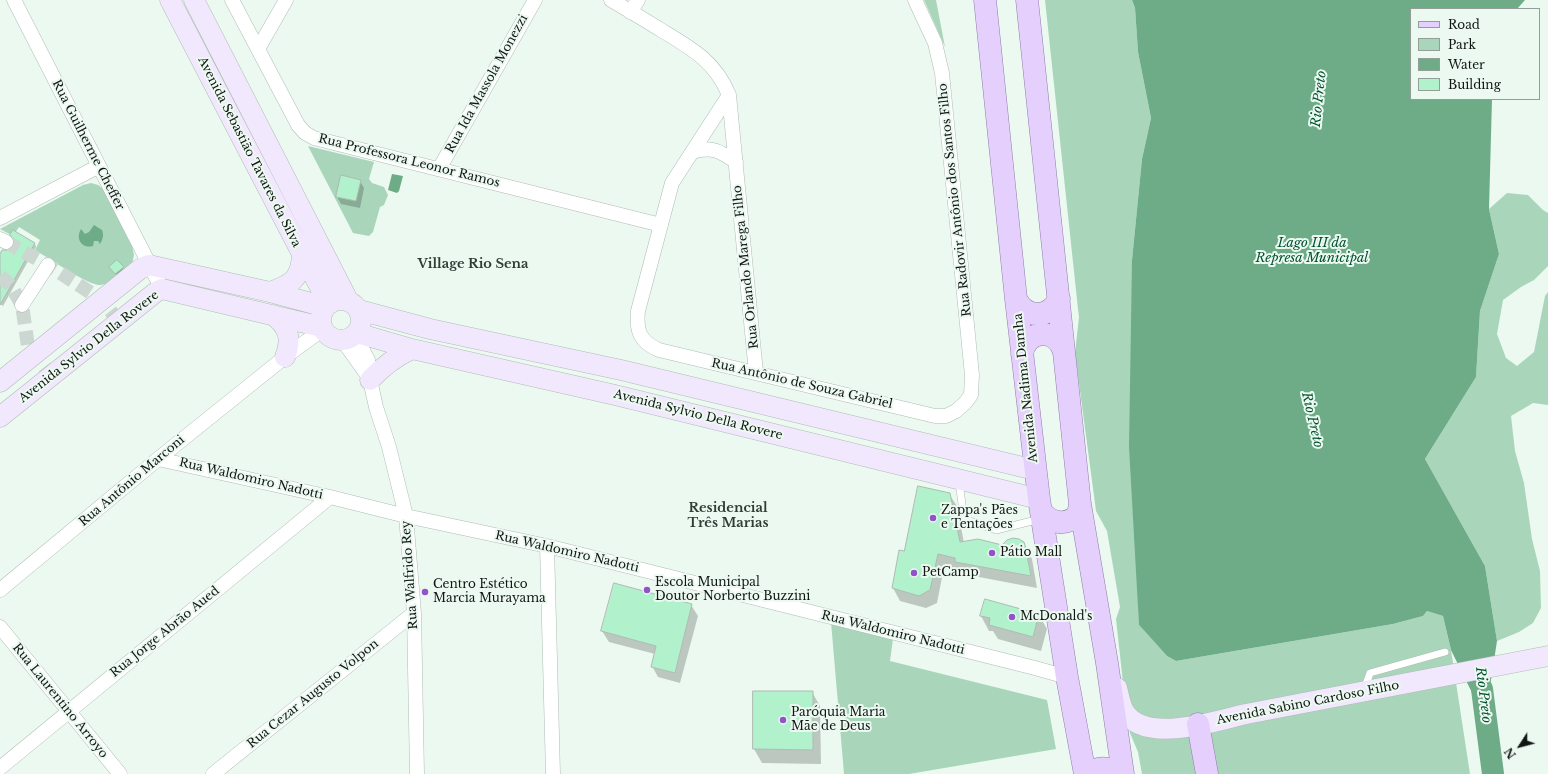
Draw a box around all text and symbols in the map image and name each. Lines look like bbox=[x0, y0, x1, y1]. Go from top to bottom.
legend bbox=[1410, 8, 1540, 100]
street label: Rua Ida Massola Monezzi bbox=[443, 12, 531, 156]
text: Road bbox=[1448, 17, 1480, 32]
text: Park bbox=[1448, 37, 1476, 52]
street label: Avenida Sebastião Tavares da Silva bbox=[194, 54, 304, 250]
text: Water bbox=[1448, 57, 1485, 72]
water label: Rio Preto bbox=[1308, 70, 1330, 128]
text: Building bbox=[1448, 77, 1501, 92]
street label: Rua Guilherme Cheffer bbox=[49, 78, 127, 212]
street label: Rua Radovir Antônio dos Santos Filho bbox=[936, 83, 974, 317]
street label: Rua Professora Leonor Ramos bbox=[317, 131, 501, 191]
street label: Rua Orlando Marega Filho bbox=[730, 184, 762, 350]
water label: Lago III da Represa Municipal bbox=[1256, 235, 1368, 266]
district label: Village Rio Sena bbox=[417, 256, 529, 272]
street label: Avenida Sylvio Della Rovere bbox=[16, 288, 162, 406]
street label: Avenida Nadima Damha bbox=[1011, 313, 1041, 463]
street label: Rua Antônio de Souza Gabriel bbox=[710, 356, 894, 412]
street label: Avenida Sylvio Della Rovere bbox=[612, 387, 784, 443]
water label: Rio Preto bbox=[1298, 391, 1326, 449]
street label: Rua Antônio Marconi bbox=[76, 433, 188, 529]
street label: Rua Waldomiro Nadotti bbox=[178, 455, 324, 503]
district label: Residencial Três Marias bbox=[688, 500, 768, 531]
place label: Zappa's Pães e Tentações bbox=[941, 504, 1018, 532]
marker: Zappa's Pães e Tentações bbox=[928, 513, 938, 523]
street label: Rua Walfrido Rey bbox=[399, 520, 421, 630]
street label: Rua Waldomiro Nadotti bbox=[494, 528, 640, 576]
place label: Pátio Mall bbox=[1000, 546, 1062, 560]
marker: Pátio Mall bbox=[987, 548, 997, 558]
place label: PetCamp bbox=[922, 566, 979, 580]
marker: PetCamp bbox=[909, 568, 919, 578]
place label: Escola Municipal Doutor Norberto Buzzini bbox=[655, 576, 810, 604]
place label: Centro Estético Marcia Murayama bbox=[433, 578, 546, 606]
street label: Rua Jorge Abrão Aued bbox=[108, 584, 222, 680]
marker: Escola Municipal Doutor Norberto Buzzini bbox=[642, 585, 652, 595]
marker: Centro Estético Marcia Murayama bbox=[420, 587, 430, 597]
street label: Rua Waldomiro Nadotti bbox=[820, 608, 966, 658]
place label: McDonald's bbox=[1020, 610, 1092, 624]
marker: McDonald's bbox=[1007, 612, 1017, 622]
street label: Rua Cezar Augusto Volpon bbox=[244, 637, 382, 751]
street label: Rua Laurentino Arroyo bbox=[9, 641, 111, 761]
water label: Rio Preto bbox=[1472, 666, 1494, 724]
street label: Avenida Sabino Cardoso Filho bbox=[1216, 678, 1400, 728]
place label: Paróquia Maria Mãe de Deus bbox=[791, 706, 885, 734]
marker: Paróquia Maria Mãe de Deus bbox=[778, 715, 788, 725]
north arrow bbox=[1500, 726, 1540, 766]
text: N bbox=[1502, 745, 1519, 761]

